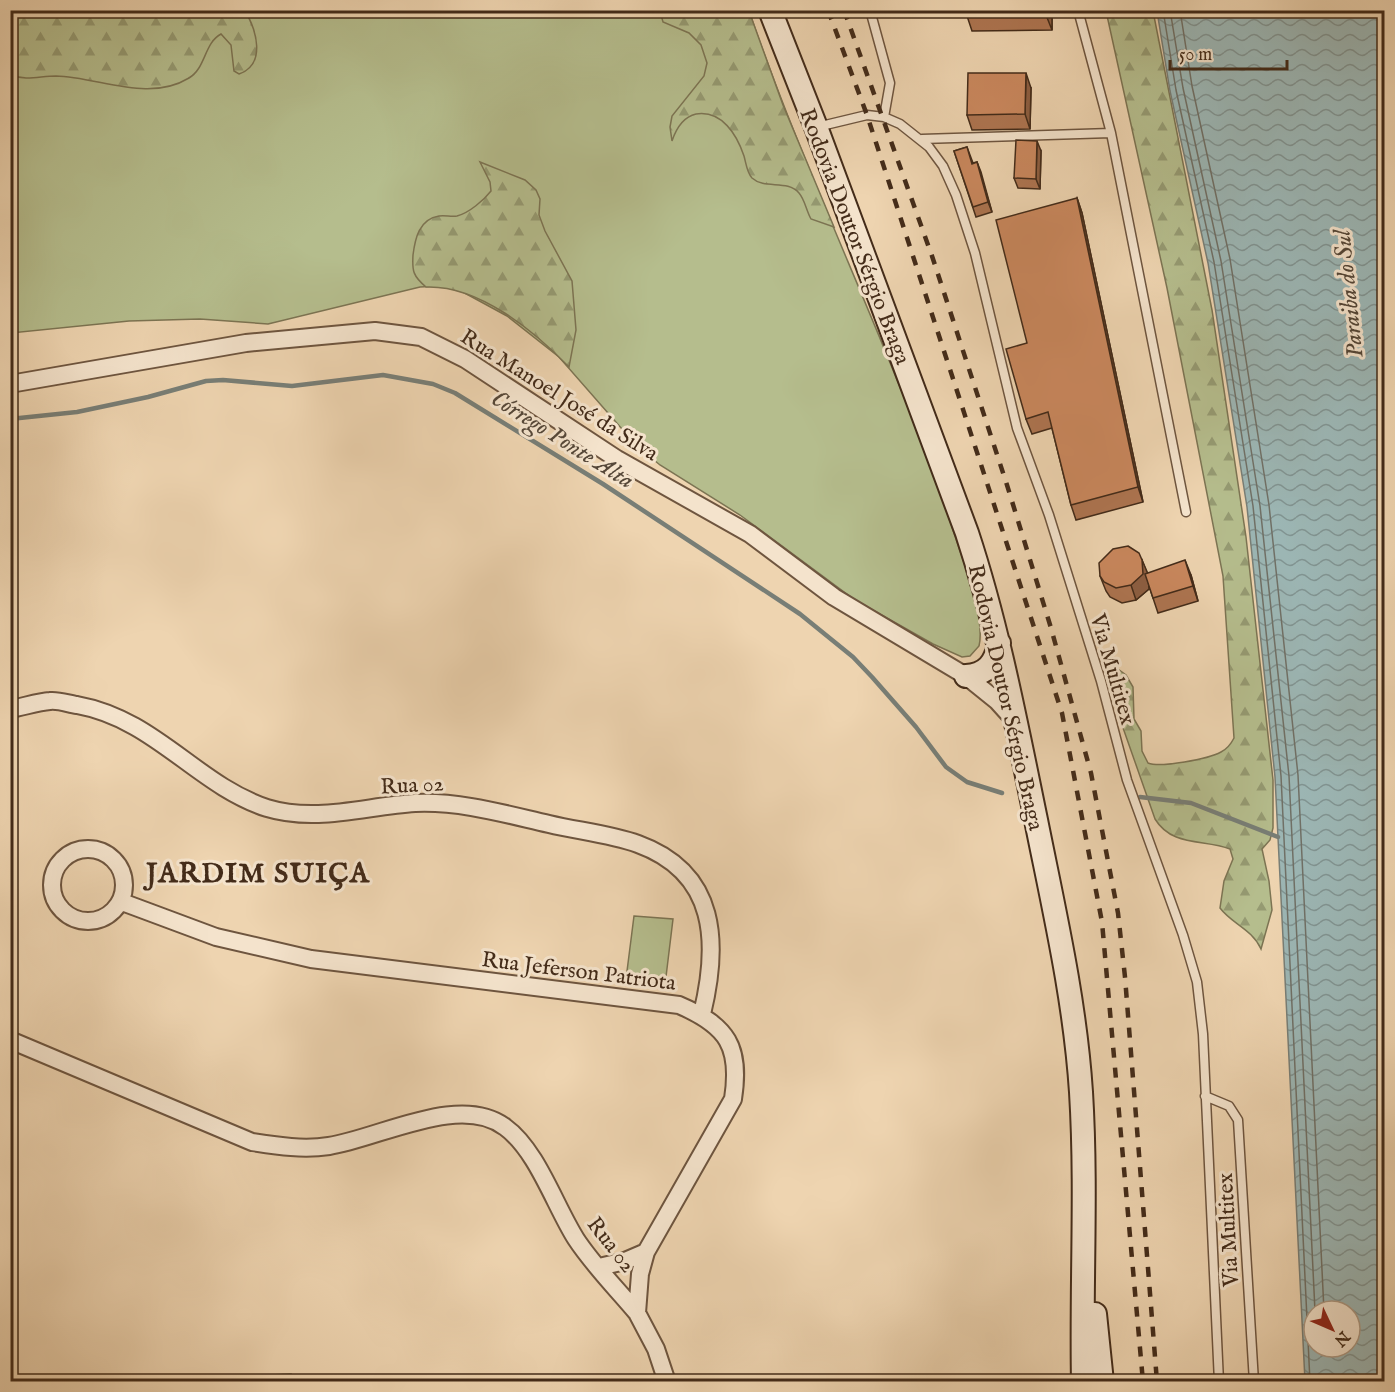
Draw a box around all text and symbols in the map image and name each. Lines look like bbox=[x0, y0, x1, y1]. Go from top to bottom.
scale bar bbox=[1170, 33, 1287, 71]
text: 50 m bbox=[1179, 44, 1212, 67]
street label: Rodovia Doutor Sérgio Braga bbox=[792, 105, 916, 369]
water label: Paraiba do Sul bbox=[1327, 226, 1372, 359]
street label: Rua Manoel José da Silva bbox=[455, 323, 663, 468]
water label: Córrego Ponte Alta bbox=[485, 384, 640, 497]
street label: Rodovia Doutor Sérgio Braga bbox=[961, 562, 1049, 834]
street label: Via Multitex bbox=[1083, 610, 1141, 729]
street label: Rua 02 bbox=[380, 770, 445, 802]
district label: JARDIM SUIÇA bbox=[142, 857, 370, 892]
street label: Rua Jeferson Patriota bbox=[480, 946, 678, 998]
street label: Via Multitex bbox=[1212, 1172, 1246, 1289]
street label: Rua 02 bbox=[580, 1212, 641, 1279]
north arrow bbox=[1302, 1299, 1362, 1359]
text: N bbox=[1329, 1325, 1354, 1350]

